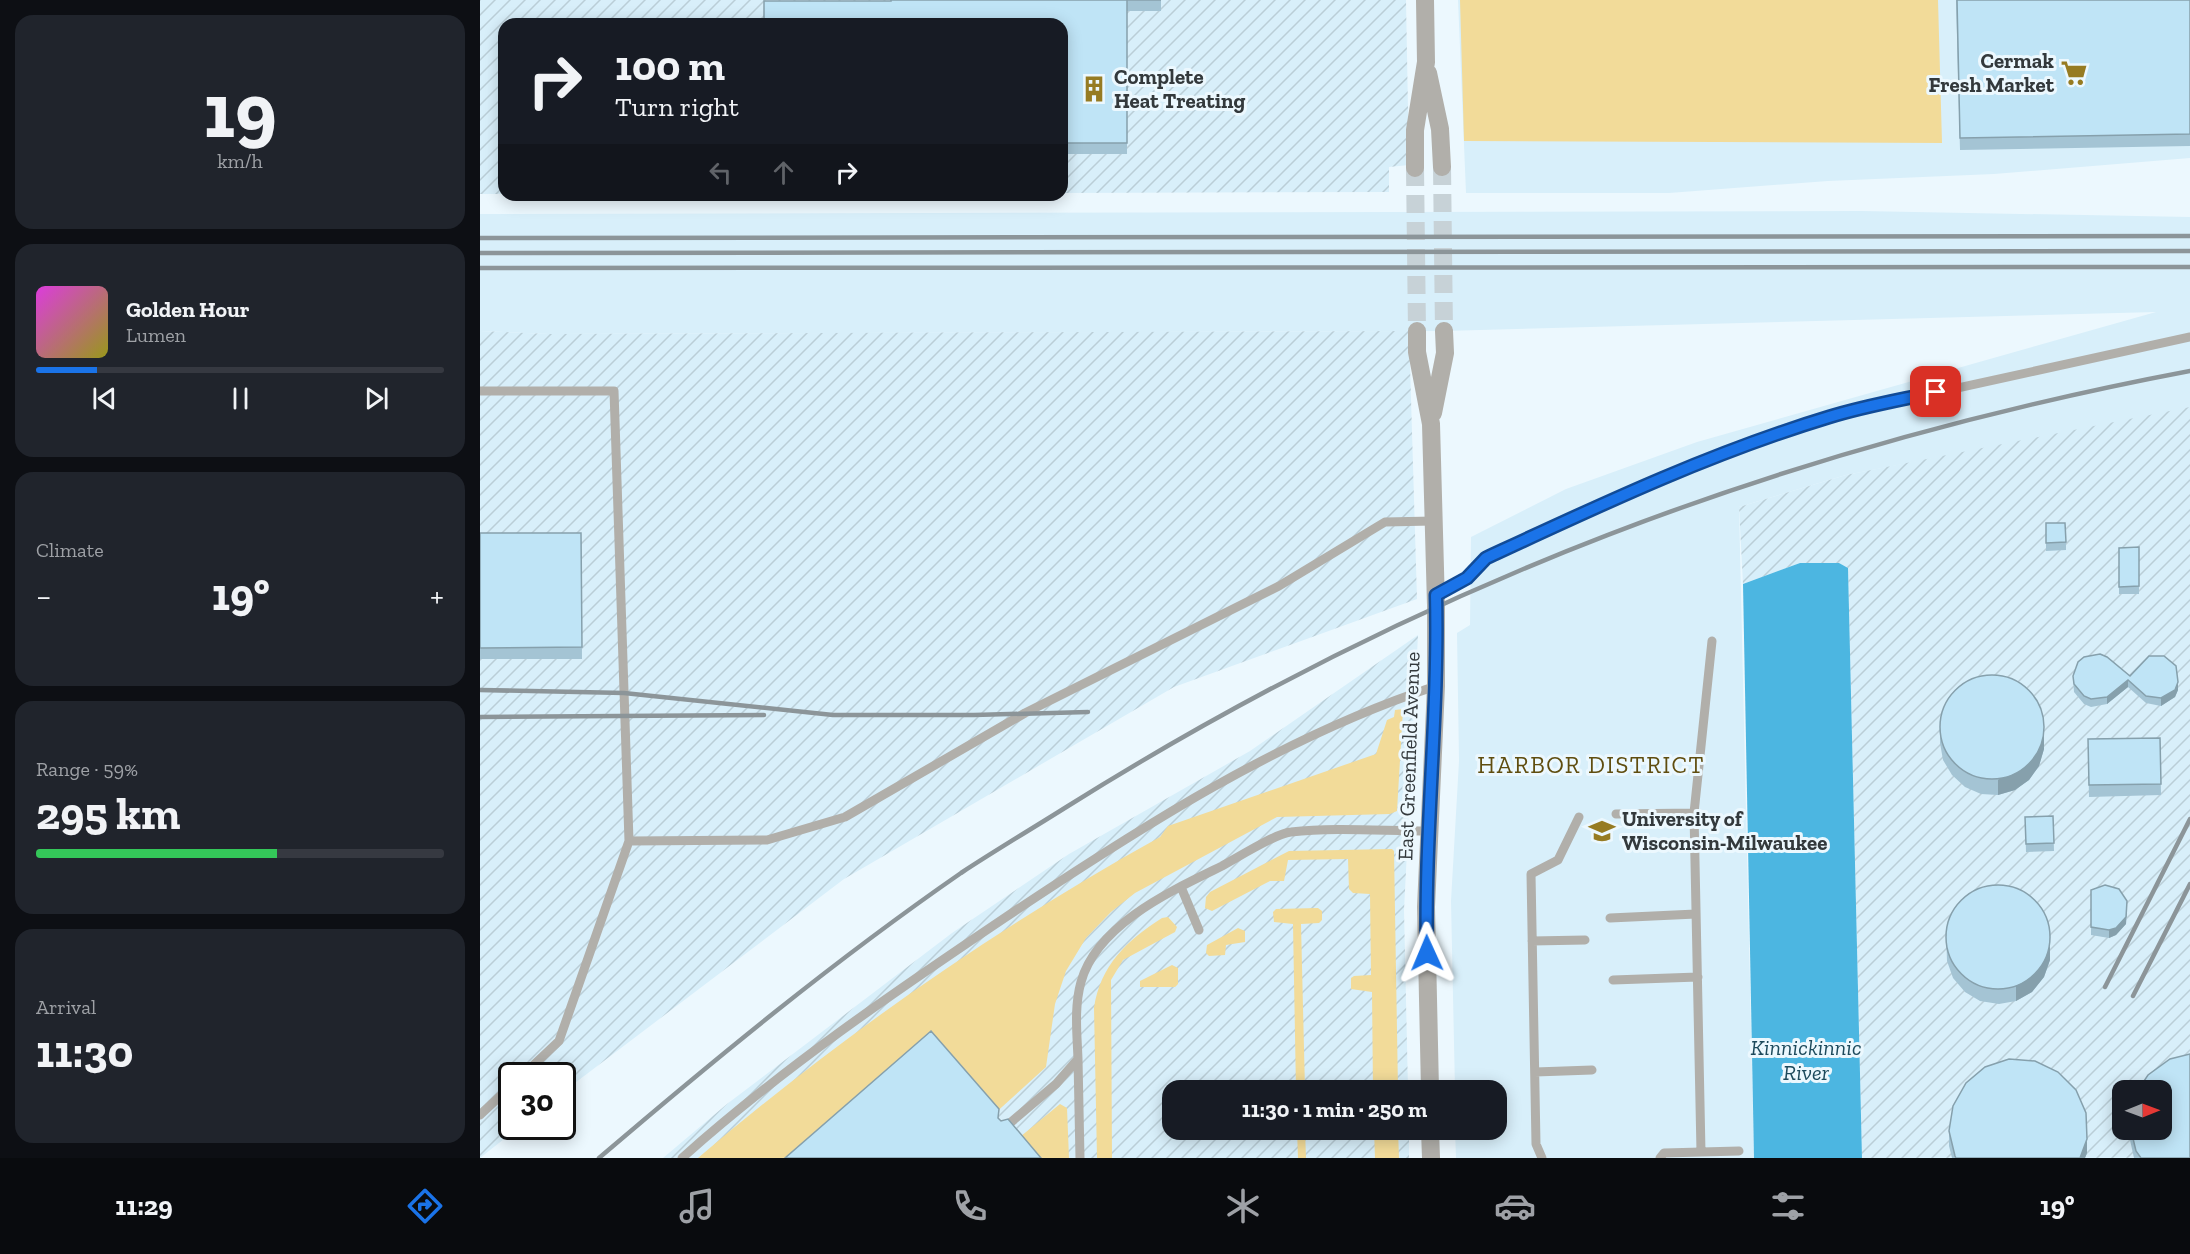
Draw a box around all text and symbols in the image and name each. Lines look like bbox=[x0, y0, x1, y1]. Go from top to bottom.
text: 100 m bbox=[615, 40, 725, 91]
icon: right bbox=[516, 42, 594, 120]
place label: Cermak Fresh Market bbox=[1928, 48, 2055, 97]
supermarket icon: Cermak Fresh Market bbox=[2059, 58, 2089, 88]
text: 19 bbox=[203, 63, 277, 157]
place label: Complete Heat Treating bbox=[1114, 64, 1245, 113]
building icon: Complete Heat Treating bbox=[1079, 74, 1109, 104]
text: Turn right bbox=[615, 91, 739, 123]
text: km/h bbox=[217, 149, 263, 173]
icon: left bbox=[704, 156, 737, 189]
icon: ahead bbox=[767, 156, 800, 189]
icon: right bbox=[830, 156, 863, 189]
text: Golden Hour bbox=[126, 296, 250, 323]
text: Lumen bbox=[126, 323, 186, 347]
pin bbox=[1910, 366, 1961, 417]
icon: arrive bbox=[1919, 375, 1952, 408]
icon: previous bbox=[88, 382, 121, 415]
icon: pause bbox=[224, 382, 257, 415]
icon: next bbox=[360, 382, 393, 415]
text: Climate bbox=[36, 538, 104, 562]
text: 19° bbox=[212, 568, 270, 622]
text: − bbox=[36, 576, 51, 615]
text: + bbox=[430, 576, 444, 615]
street label: East Greenfield Avenue bbox=[1392, 651, 1425, 861]
district label: HARBOR DISTRICT bbox=[1477, 750, 1705, 779]
text: Range · 59% bbox=[36, 757, 138, 781]
text: 295 km bbox=[36, 787, 180, 841]
place label: University of Wisconsin-Milwaukee bbox=[1622, 806, 1827, 855]
school or university icon: University of Wisconsin-Milwaukee bbox=[1587, 816, 1617, 846]
position arrow bbox=[1395, 921, 1459, 985]
text: Arrival bbox=[36, 995, 96, 1019]
text: 11:30 bbox=[36, 1025, 133, 1079]
water label: Kinnickinnic River bbox=[1750, 1034, 1862, 1086]
speed limit sign: 30 bbox=[498, 1062, 576, 1140]
north arrow bbox=[2112, 1080, 2172, 1140]
map controls bbox=[2112, 1080, 2172, 1140]
text: 11:30 · 1 min · 250 m bbox=[1242, 1096, 1427, 1123]
icon: directions bbox=[404, 1185, 446, 1227]
icon: music bbox=[676, 1185, 718, 1227]
icon: phone bbox=[949, 1185, 991, 1227]
icon: climate bbox=[1222, 1185, 1264, 1227]
icon: car bbox=[1494, 1185, 1536, 1227]
icon: filters bbox=[1767, 1185, 1809, 1227]
text: 11:29 bbox=[115, 1190, 173, 1222]
text: 19° bbox=[2040, 1190, 2075, 1222]

